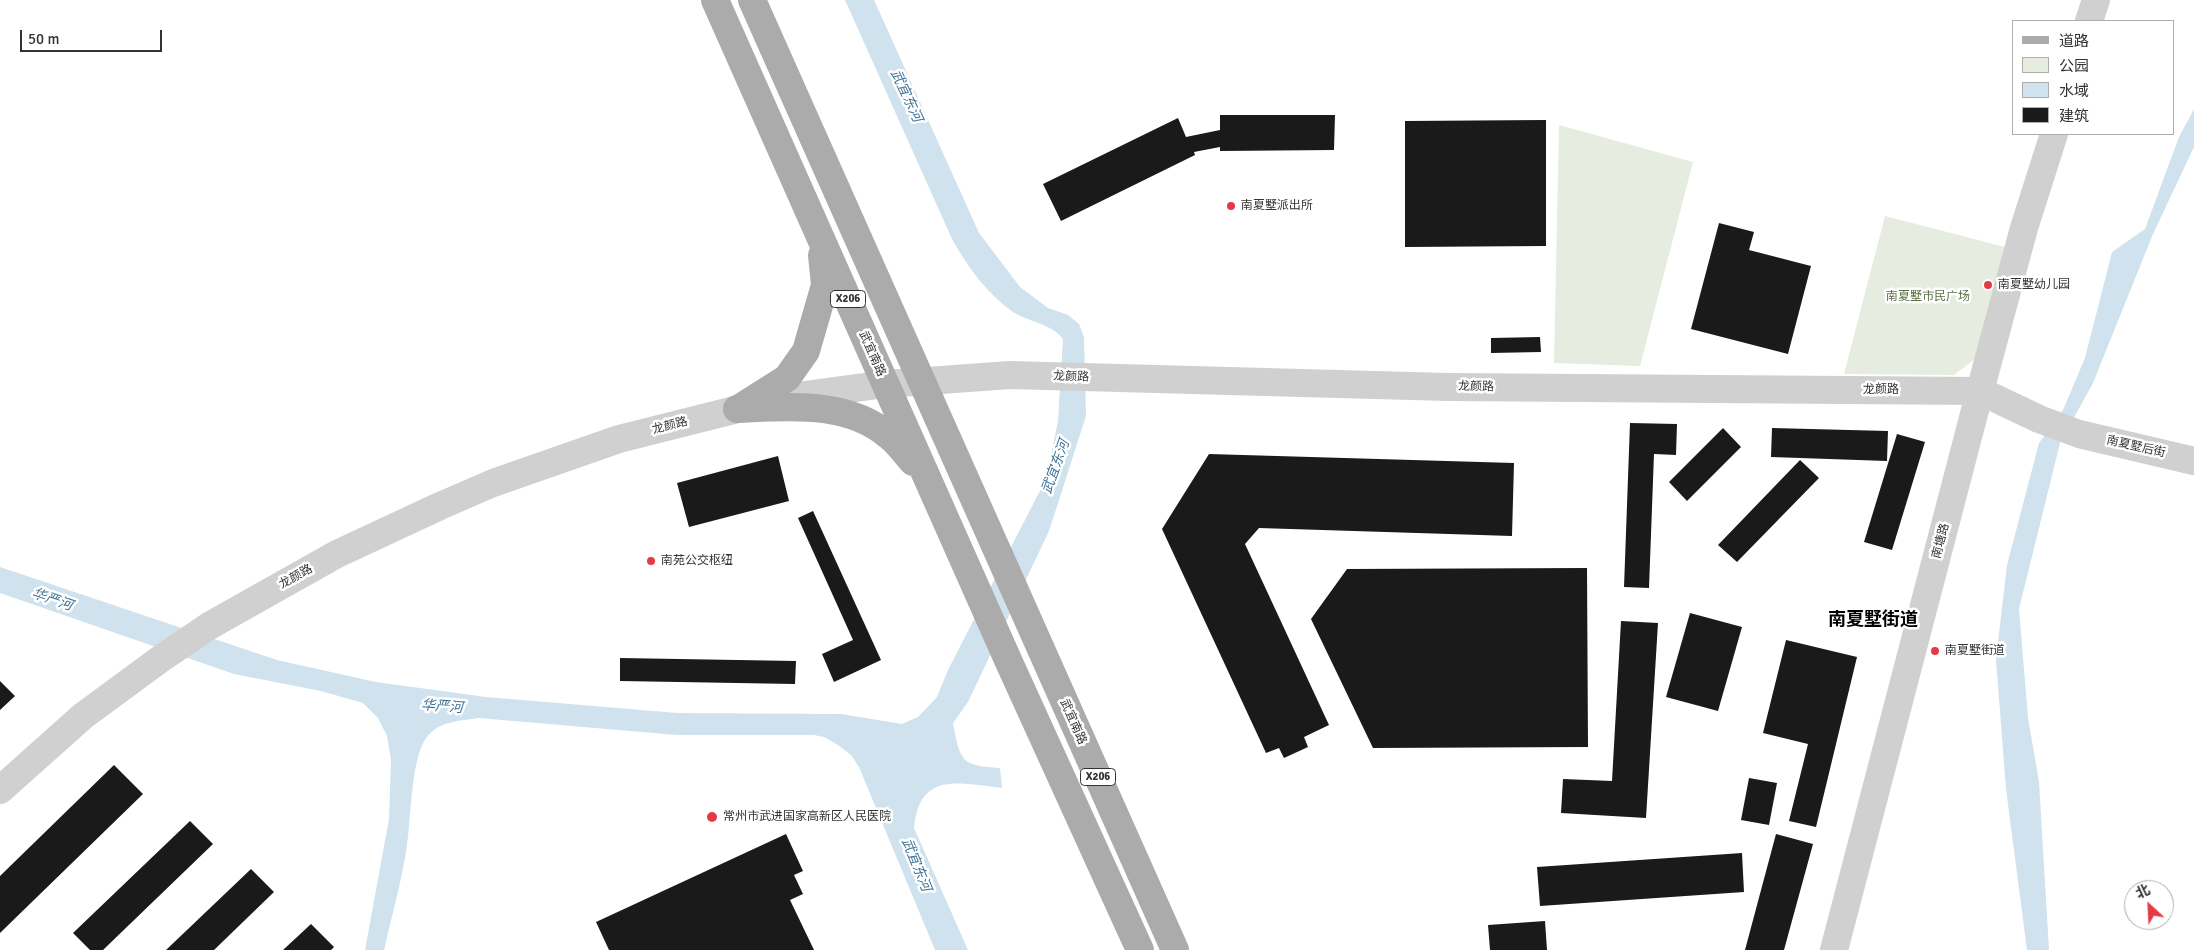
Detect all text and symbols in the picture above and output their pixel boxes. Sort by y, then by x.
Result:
scale bar [22,20,165,52]
legend [2012,20,2174,135]
text: 50 m [28,30,59,48]
text: 道路 [2059,32,2089,50]
text: 公园 [2059,57,2089,75]
water label: 武宜东河 [887,67,925,125]
text: 水域 [2059,82,2089,100]
text: 建筑 [2059,107,2089,125]
place label: 南夏墅派出所 [1241,199,1313,213]
marker: 南夏墅派出所 [1225,200,1237,212]
place label: 南夏墅幼儿园 [1998,278,2070,292]
marker: 南夏墅幼儿园 [1982,279,1994,291]
road number: X206 [830,290,866,308]
park label: 南夏墅市民广场 [1886,290,1970,304]
street label: 武宜南路 [856,329,888,379]
street label: 龙颜路 [1053,369,1089,385]
street label: 龙颜路 [1458,379,1494,395]
street label: 龙颜路 [1863,383,1899,397]
street label: 龙颜路 [651,415,689,437]
street label: 南夏墅后街 [2105,433,2167,461]
water label: 武宜东河 [1039,438,1073,496]
street label: 南塘路 [1929,522,1953,560]
place label: 南苑公交枢纽 [661,554,733,568]
marker: 南苑公交枢纽 [645,555,657,567]
street label: 龙颜路 [277,562,315,592]
water label: 华严河 [29,585,75,615]
district label: 南夏墅街道 [1828,609,1918,631]
place label: 南夏墅街道 [1945,644,2005,658]
marker: 南夏墅街道 [1929,645,1941,657]
water label: 华严河 [420,697,464,717]
street label: 武宜南路 [1057,697,1089,747]
road number: X206 [1080,769,1116,786]
marker: 常州市武进国家高新区人民医院 [705,810,719,824]
place label: 常州市武进国家高新区人民医院 [723,810,891,824]
water label: 武宜东河 [898,836,934,894]
north arrow [2124,880,2174,930]
text: 北 [2133,881,2153,903]

